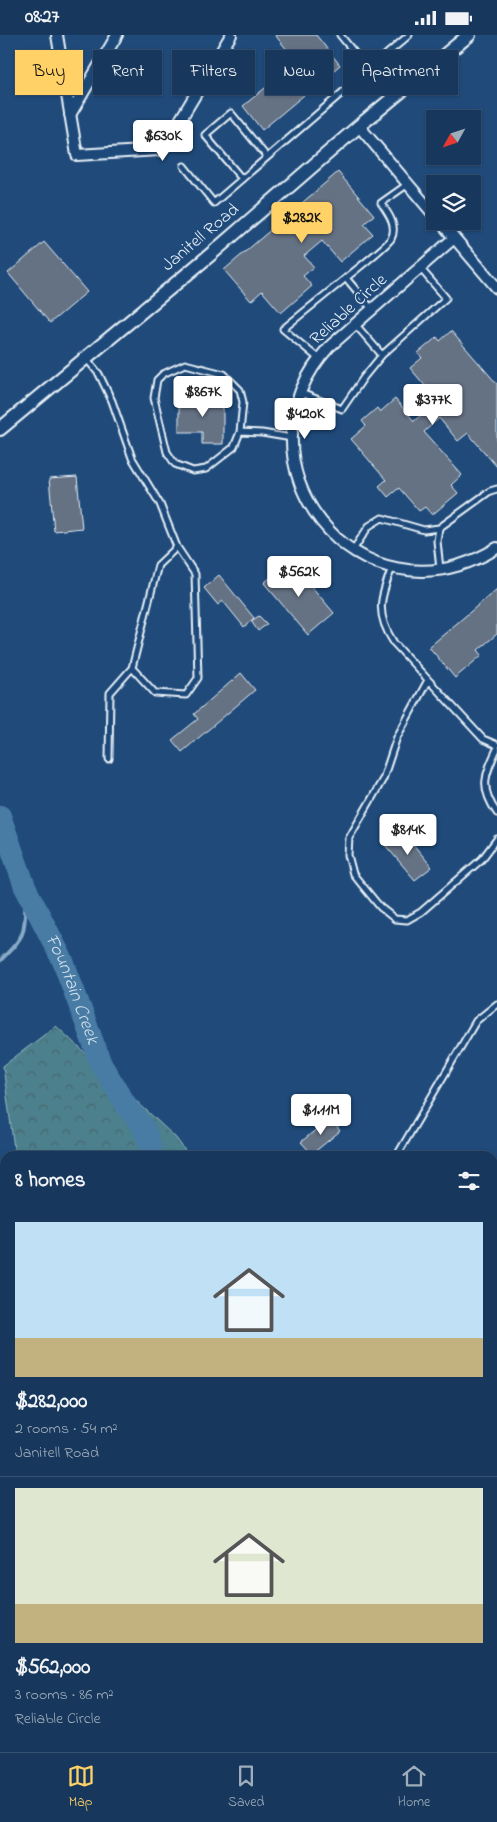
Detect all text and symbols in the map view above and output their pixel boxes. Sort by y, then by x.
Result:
text: 08:27 [25,4,59,31]
chip: Buy [15,50,83,95]
chip: Rent [93,50,162,95]
chip: Filters [172,50,255,95]
chip: New [265,50,333,95]
chip: Apartment [343,50,458,95]
north arrow [426,110,481,165]
map controls [426,110,481,230]
pin: $630K [128,119,198,162]
text: $630K [144,124,182,148]
button: layers [426,175,481,230]
street label: Janitell Road [156,198,246,278]
pin: $282K [267,201,337,244]
text: $282K [282,206,322,230]
street label: Reliable Circle [305,267,394,352]
pin: $867K [168,375,238,418]
text: $867K [184,380,222,404]
pin: $377K [398,383,468,426]
text: $377K [414,388,452,412]
pin: $420K [270,397,340,440]
text: $420K [286,402,324,426]
pin: $562K [264,555,334,598]
text: $562K [278,560,320,584]
pin: $814K [373,813,443,856]
text: $814K [390,818,426,842]
water label: Fountain Creek [38,929,106,1049]
pin: $1.11M [280,1093,362,1136]
text: $1.11M [302,1098,340,1122]
text: 8 homes [15,1166,85,1196]
icon: filters [455,1167,483,1195]
icon: home [204,1255,294,1345]
text: $282,000 [15,1387,87,1417]
text: 2 rooms · 54 m² [15,1417,117,1441]
text: Janitell Road [15,1441,99,1465]
icon: home [204,1520,294,1610]
text: $562,000 [15,1653,90,1683]
text: 3 rooms · 86 m² [15,1683,113,1707]
text: Reliable Circle [15,1707,101,1731]
tab: Map [67,1762,95,1813]
tab: Saved [228,1762,264,1813]
tab: Home [398,1762,430,1813]

